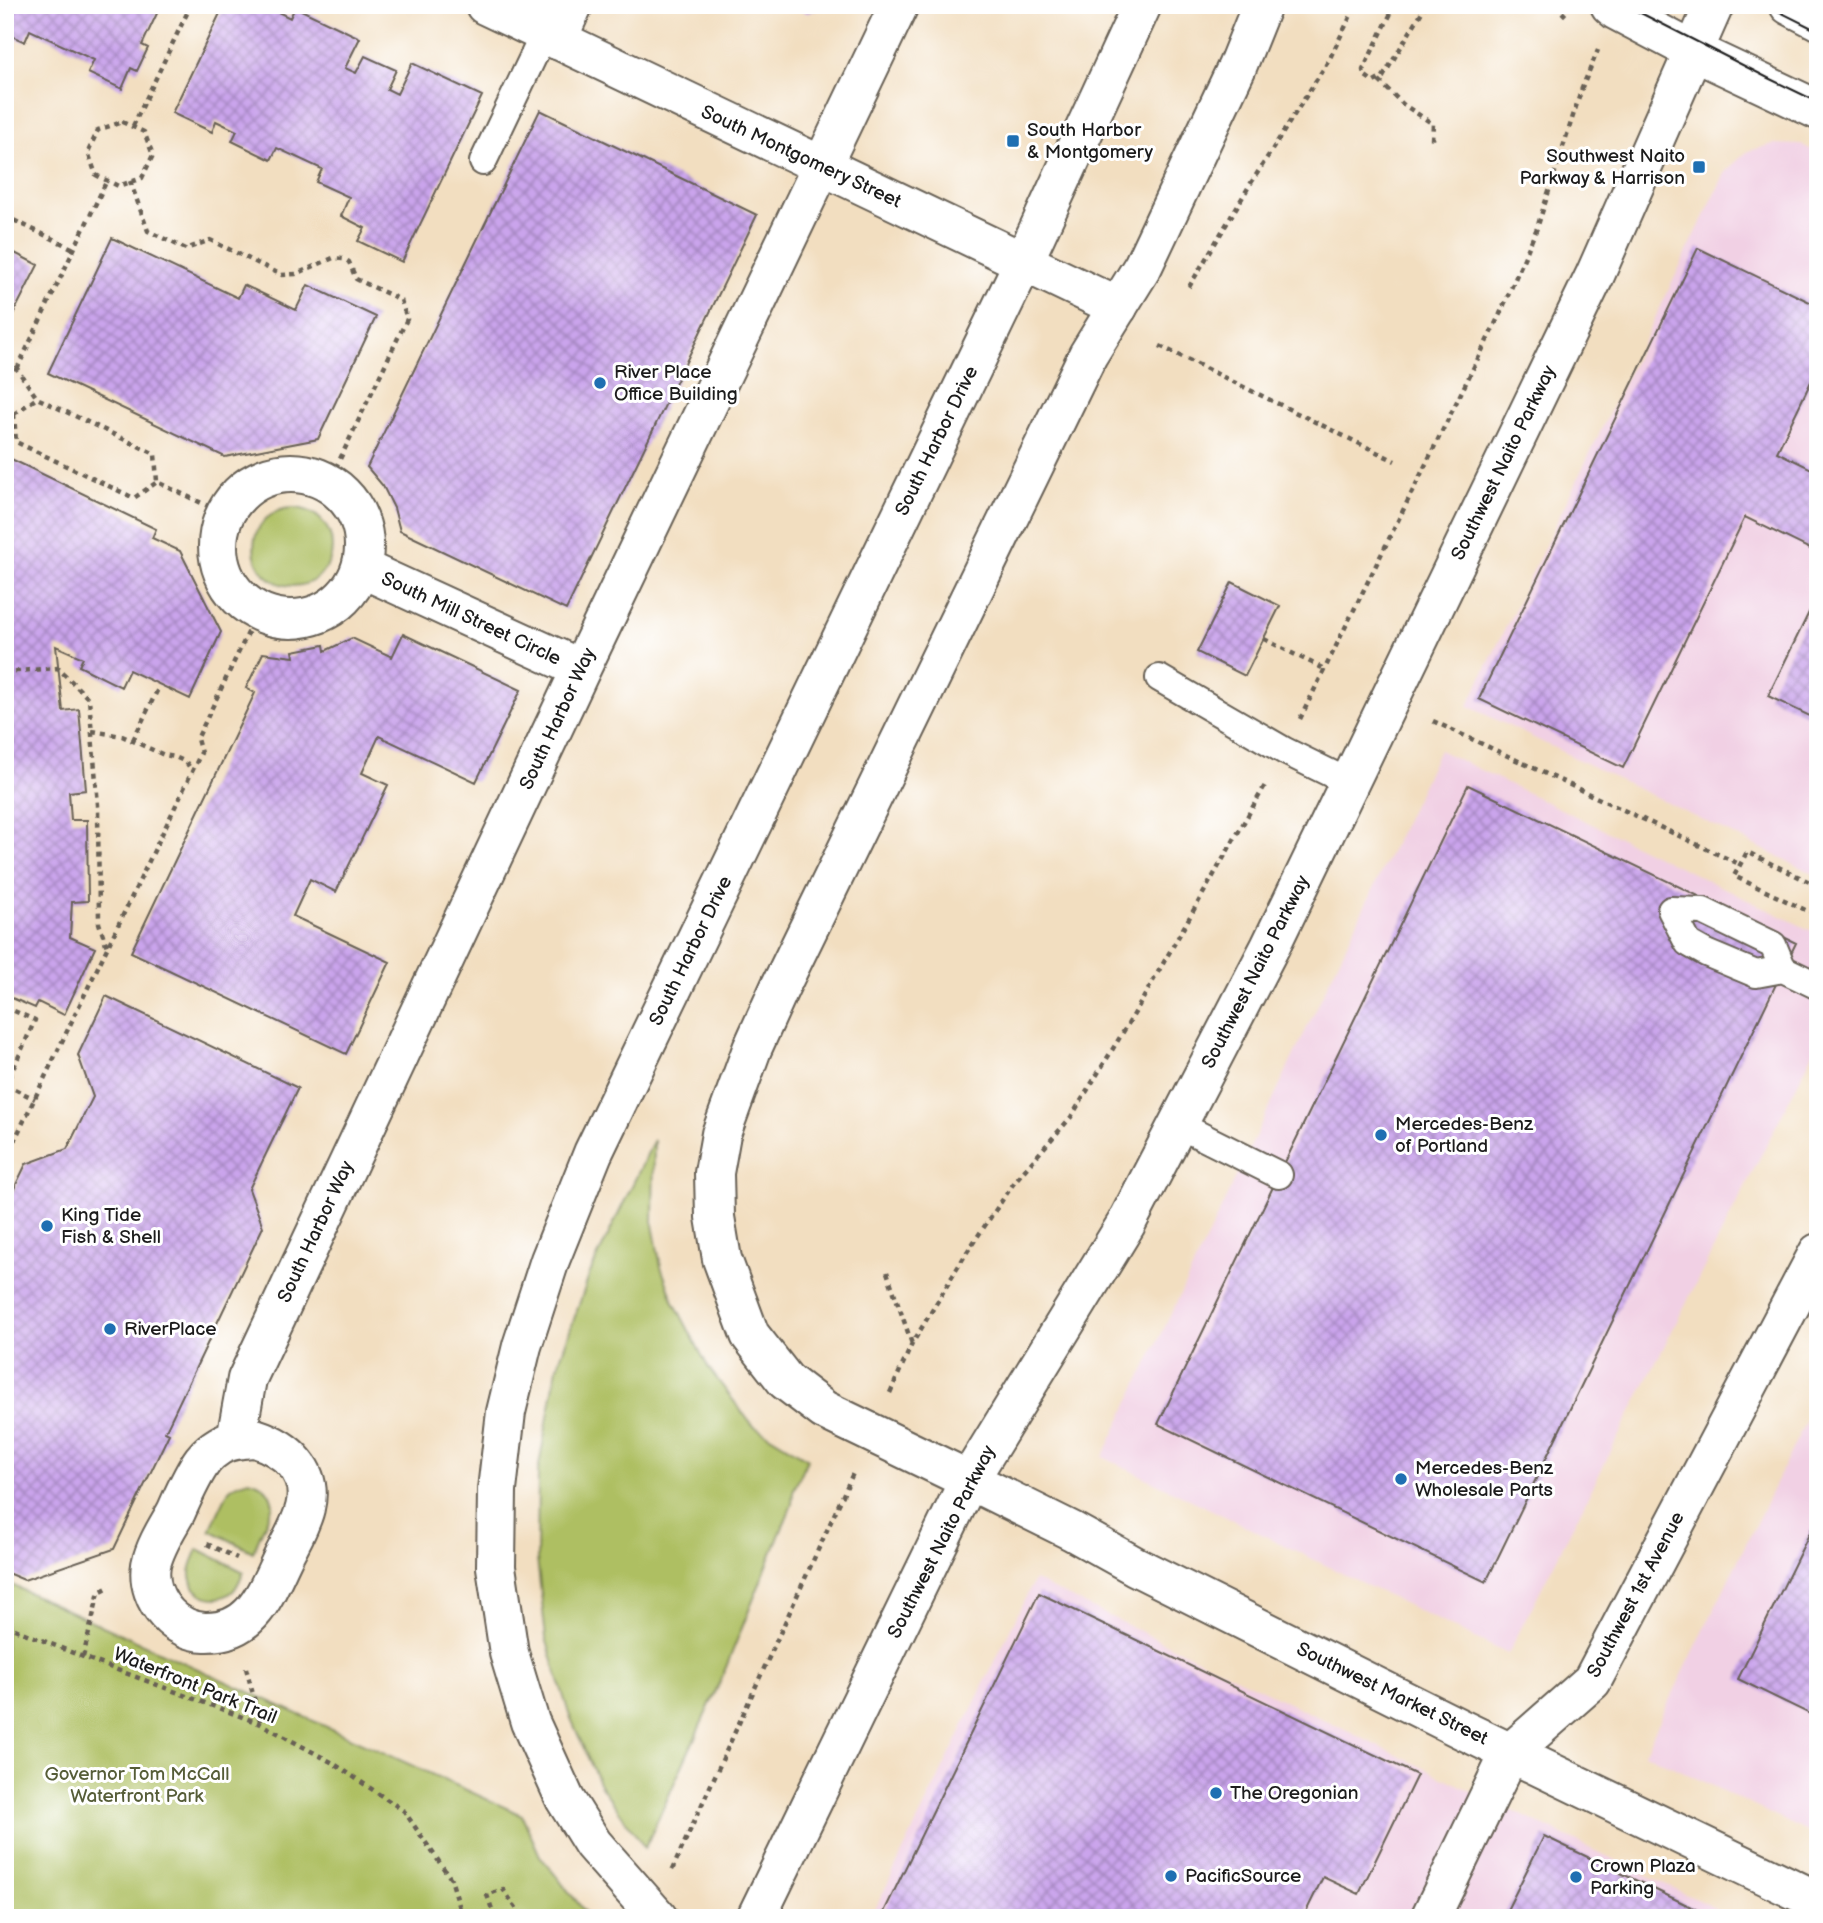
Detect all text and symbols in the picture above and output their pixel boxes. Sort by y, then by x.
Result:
street label: South Montgomery Street [697,100,905,214]
place label: South Harbor & Montgomery [1027,119,1153,164]
marker: South Harbor & Montgomery [1005,133,1021,149]
place label: Southwest Naito Parkway & Harrison [1520,145,1685,190]
marker: Southwest Naito Parkway & Harrison [1691,159,1707,175]
place label: River Place Office Building [614,361,738,406]
street label: Southwest Naito Parkway [1447,361,1561,564]
street label: South Harbor Drive [891,362,983,520]
marker: River Place Office Building [592,375,608,391]
street label: South Mill Street Circle [378,567,564,671]
street label: South Harbor Way [515,644,601,794]
street label: Southwest Naito Parkway [1197,871,1315,1073]
street label: South Harbor Drive [645,872,737,1030]
place label: Mercedes-Benz of Portland [1395,1113,1534,1158]
marker: Mercedes-Benz of Portland [1373,1127,1389,1143]
street label: South Harbor Way [273,1157,359,1307]
place label: King Tide Fish & Shell [61,1204,161,1249]
marker: King Tide Fish & Shell [39,1218,55,1234]
place label: RiverPlace [124,1318,217,1341]
marker: RiverPlace [102,1321,118,1337]
street label: Southwest Naito Parkway [883,1441,1001,1643]
place label: Mercedes-Benz Wholesale Parts [1415,1457,1554,1502]
marker: Mercedes-Benz Wholesale Parts [1393,1471,1409,1487]
street label: Southwest 1st Avenue [1583,1508,1689,1682]
street label: Southwest Market Street [1293,1638,1492,1750]
street label: Waterfront Park Trail [110,1643,280,1729]
park label: Governor Tom McCall Waterfront Park [44,1763,230,1808]
place label: The Oregonian [1230,1782,1358,1805]
marker: The Oregonian [1208,1785,1224,1801]
place label: Crown Plaza Parking [1590,1855,1696,1900]
place label: PacificSource [1185,1865,1301,1888]
marker: PacificSource [1163,1868,1179,1884]
marker: Crown Plaza Parking [1568,1869,1584,1885]

